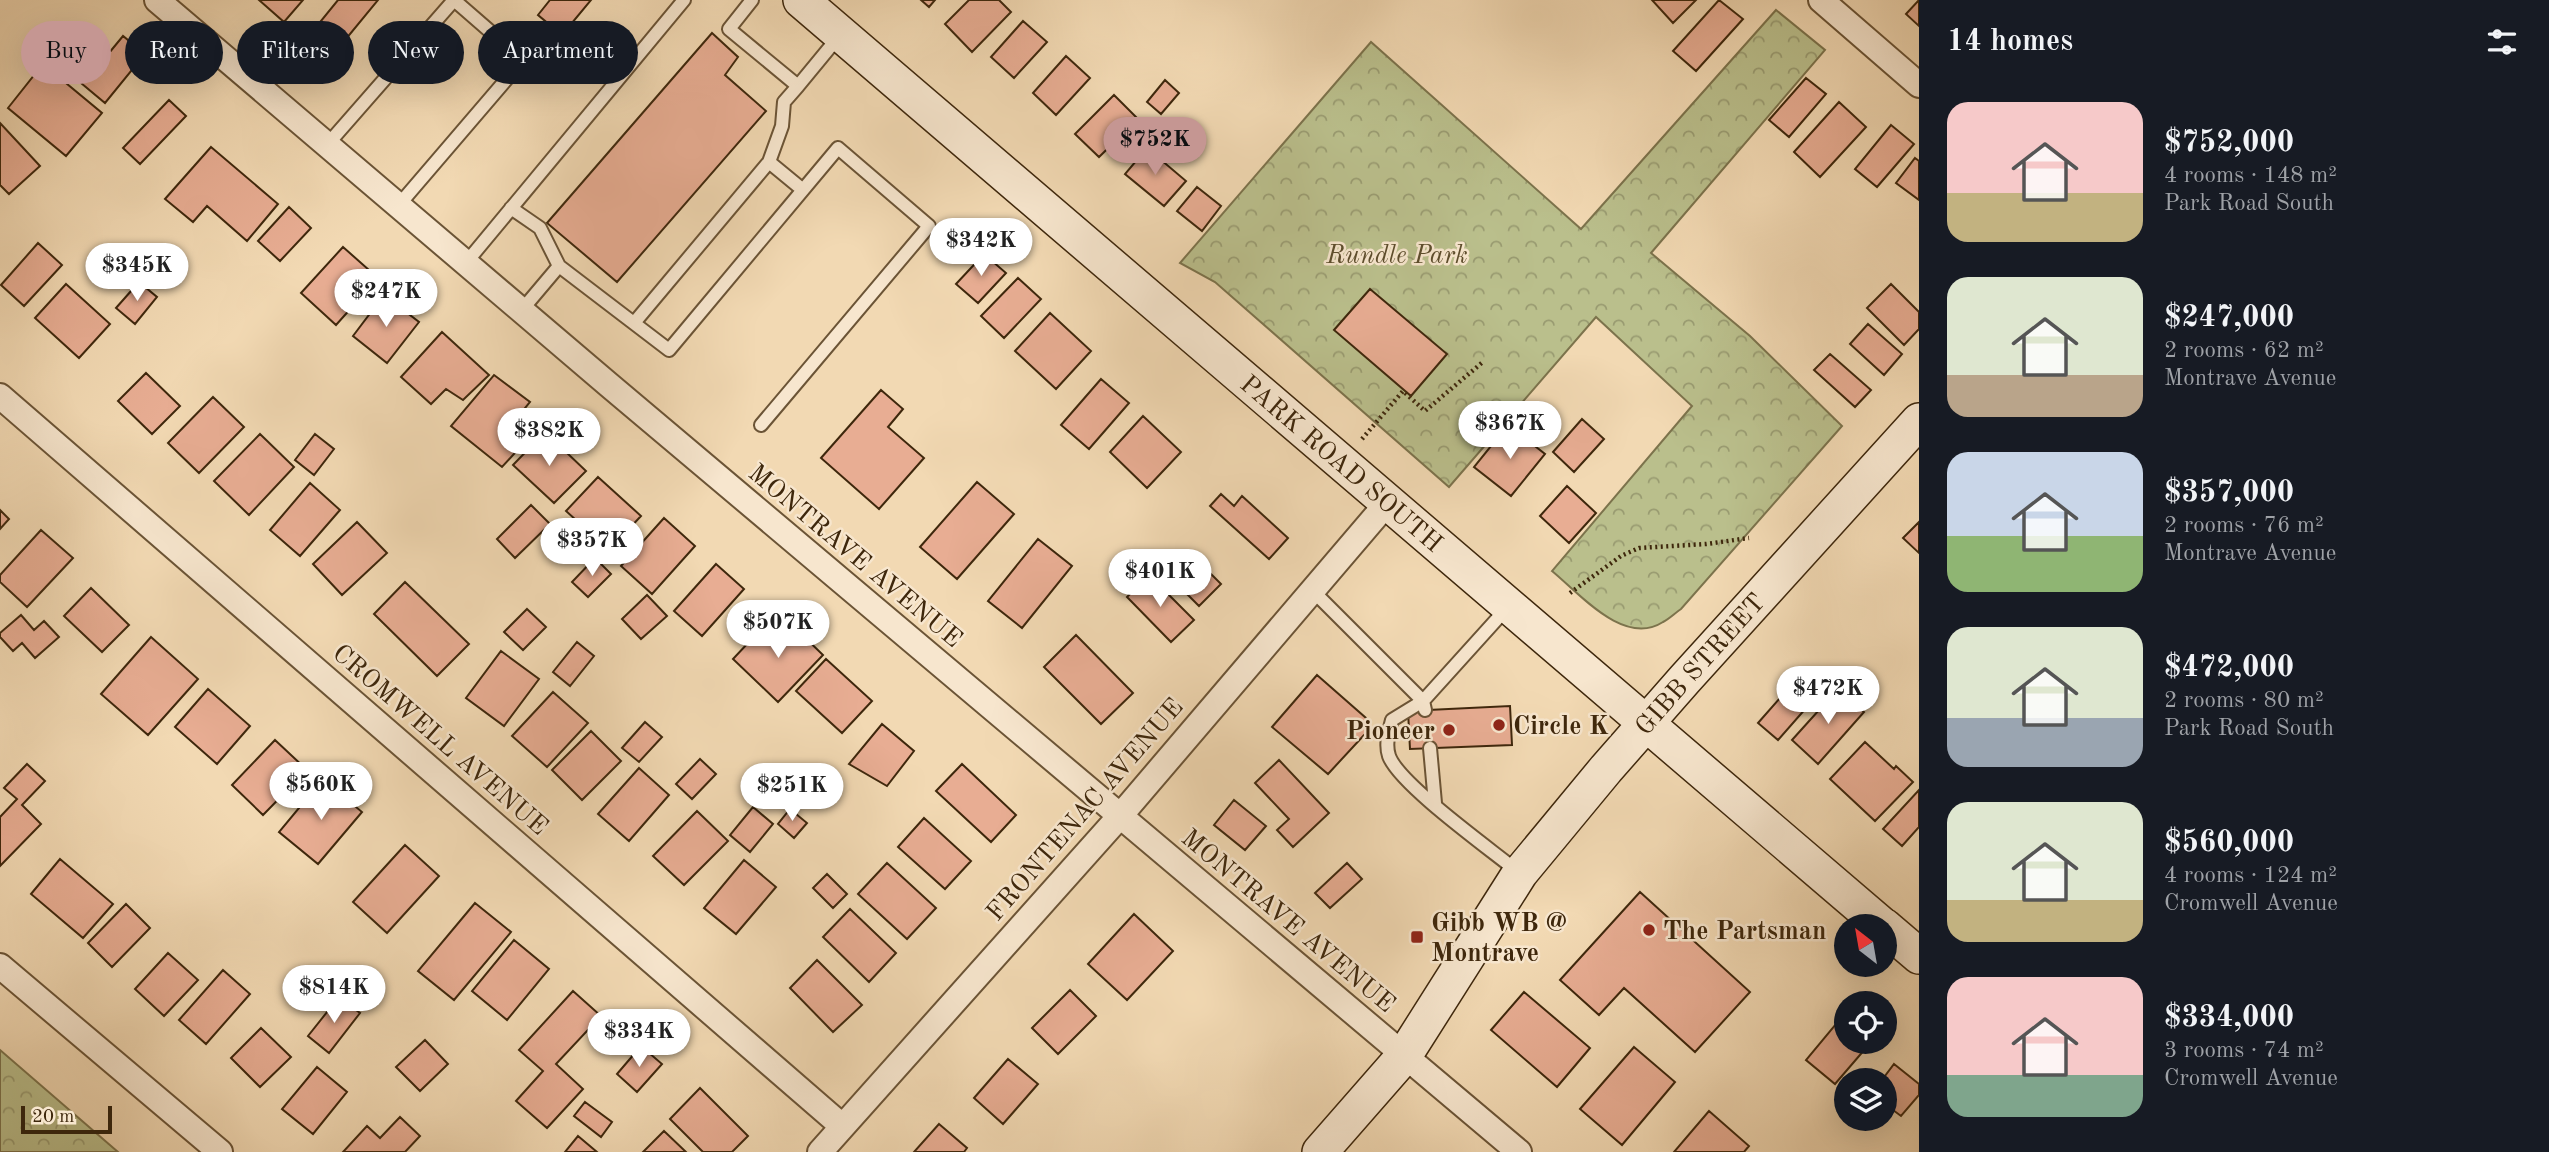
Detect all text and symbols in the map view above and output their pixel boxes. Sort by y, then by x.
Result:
chip: Buy [21,21,111,84]
chip: Rent [125,21,223,84]
chip: Filters [237,21,354,84]
chip: New [368,21,464,84]
chip: Apartment [478,21,638,84]
icon: filters [2483,23,2521,61]
text: 14 homes [1947,27,2073,57]
pin: $752K [1106,118,1204,177]
text: $752K [1119,128,1191,151]
text: $752,000 [2164,128,2294,158]
icon: home [2003,130,2087,214]
text: 4 rooms · 148 m² [2164,164,2337,187]
text: Park Road South [2164,192,2334,215]
pin: $342K [932,218,1030,278]
text: $342K [945,229,1017,252]
park label: Rundle Park [1325,243,1468,269]
pin: $345K [88,244,186,303]
text: $345K [101,254,173,277]
pin: $247K [337,270,435,329]
text: $247K [350,280,422,303]
text: $247,000 [2164,303,2294,333]
icon: home [2003,305,2087,389]
text: 2 rooms · 62 m² [2164,339,2324,362]
text: Montrave Avenue [2164,367,2336,390]
street label: PARK ROAD SOUTH [1235,371,1447,558]
pin: $367K [1461,402,1559,461]
pin: $382K [500,408,598,468]
text: $367K [1474,412,1546,435]
text: $382K [513,419,585,442]
street label: MONTRAVE AVENUE [743,460,966,653]
text: $357,000 [2164,478,2294,508]
icon: home [2003,480,2087,564]
text: 2 rooms · 76 m² [2164,514,2324,537]
pin: $357K [543,518,641,578]
text: $357K [556,529,628,552]
text: Montrave Avenue [2164,542,2336,565]
pin: $401K [1111,550,1209,609]
text: $401K [1124,560,1196,583]
street label: GIBB STREET [1631,589,1771,741]
pin: $507K [729,600,827,660]
text: $507K [742,611,814,634]
street label: CROMWELL AVENUE [327,640,552,841]
text: $472,000 [2164,653,2294,683]
icon: home [2003,655,2087,739]
pin: $472K [1779,666,1877,726]
text: $472K [1792,677,1864,700]
text: 2 rooms · 80 m² [2164,689,2324,712]
street label: FRONTENAC AVENUE [982,694,1189,926]
place label: Circle K [1513,714,1609,740]
marker: Circle K [1491,717,1507,733]
text: Park Road South [2164,717,2334,740]
place label: Pioneer [1346,719,1435,745]
marker: Pioneer [1441,722,1457,738]
pin: $560K [272,762,370,822]
pin: $251K [743,764,841,823]
text: $560K [285,773,357,796]
text: $251K [756,774,828,797]
street label: MONTRAVE AVENUE [1176,825,1399,1018]
text: $560,000 [2164,828,2294,858]
icon: home [2003,830,2087,914]
text: 4 rooms · 124 m² [2164,864,2337,887]
text: Cromwell Avenue [2164,892,2338,915]
place label: Gibb WB @ Montrave [1431,911,1567,967]
north arrow [1834,914,1897,976]
map controls [1834,914,1897,1131]
place label: The Partsman [1663,919,1826,945]
marker: The Partsman [1641,922,1657,938]
marker: Gibb WB @ Montrave [1409,929,1425,945]
pin: $814K [285,965,383,1025]
text: $814K [298,976,370,999]
button: locate [1834,991,1897,1054]
text: $334,000 [2164,1003,2294,1033]
icon: home [2003,1005,2087,1089]
pin: $334K [590,1010,688,1069]
text: $334K [603,1020,675,1043]
text: 3 rooms · 74 m² [2164,1039,2324,1062]
text: Cromwell Avenue [2164,1067,2338,1090]
button: layers [1834,1068,1897,1131]
scale bar [21,1103,112,1135]
text: 20 m [32,1108,74,1127]

